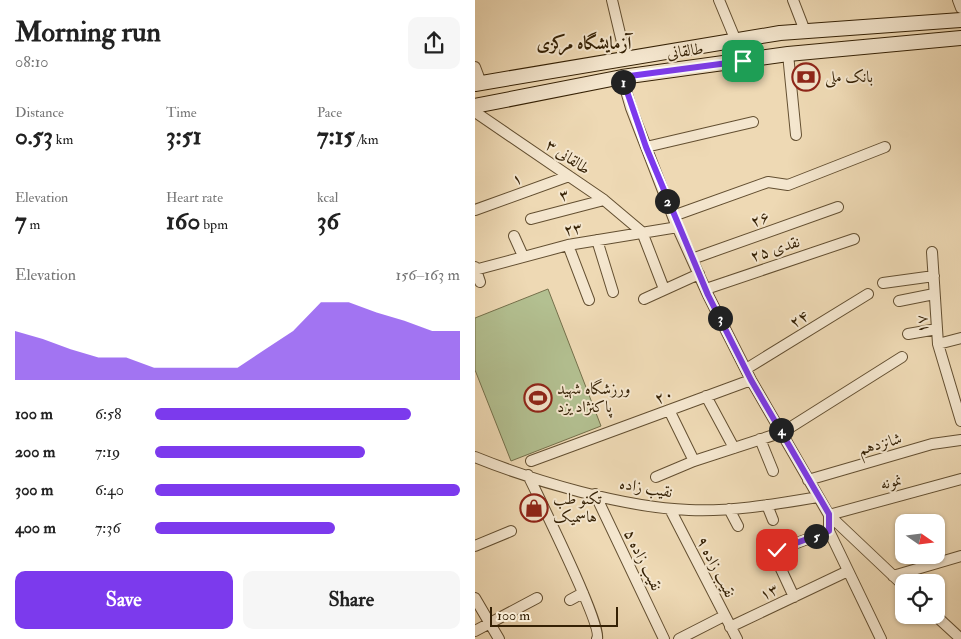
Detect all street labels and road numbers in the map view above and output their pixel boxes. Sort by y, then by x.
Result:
street label: طالقانی [665,39,705,63]
street label: طالقانی ۳ [542,135,594,179]
street label: ۱ [509,168,525,190]
street label: ۳ [557,184,571,206]
street label: ۲۶ [748,206,772,232]
street label: ۲۳ [562,218,584,240]
street label: ۲۵ نقدی [748,232,802,266]
street label: ۲۴ [786,306,812,332]
street label: ۱۷ [911,314,933,334]
street label: ۲۰ [652,383,676,409]
street label: شانزدهم [856,428,905,465]
street label: نمونه [878,470,904,494]
street label: نقیب زاده [618,474,674,502]
street label: نقیب زاده ۵ [620,526,666,594]
street label: نقیب زاده ۹ [692,533,740,601]
street label: ۱۳ [756,579,782,605]

